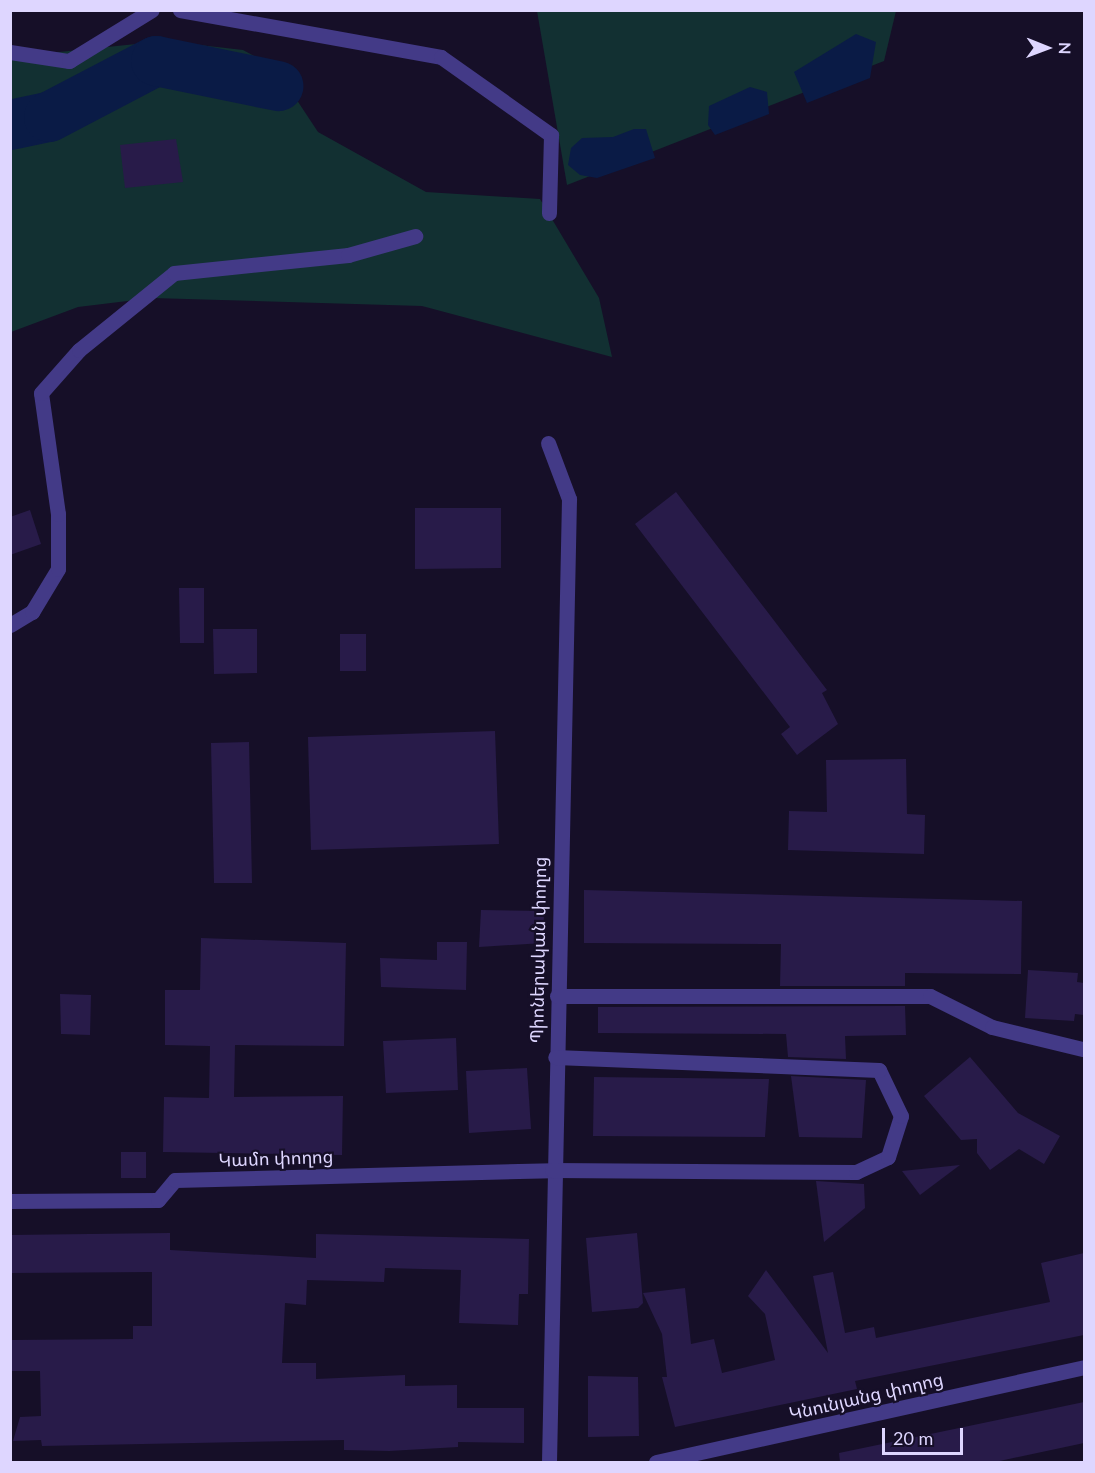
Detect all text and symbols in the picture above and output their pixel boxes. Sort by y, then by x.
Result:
north arrow [1017,18,1077,78]
text: N [1056,42,1075,55]
street label: Պիոներական փողոց [526,856,550,1044]
street label: Կամո փողոց [218,1145,334,1171]
street label: Կնունյանց փողոց [787,1368,945,1424]
scale bar [885,1416,966,1454]
text: 20 m [893,1427,933,1449]

